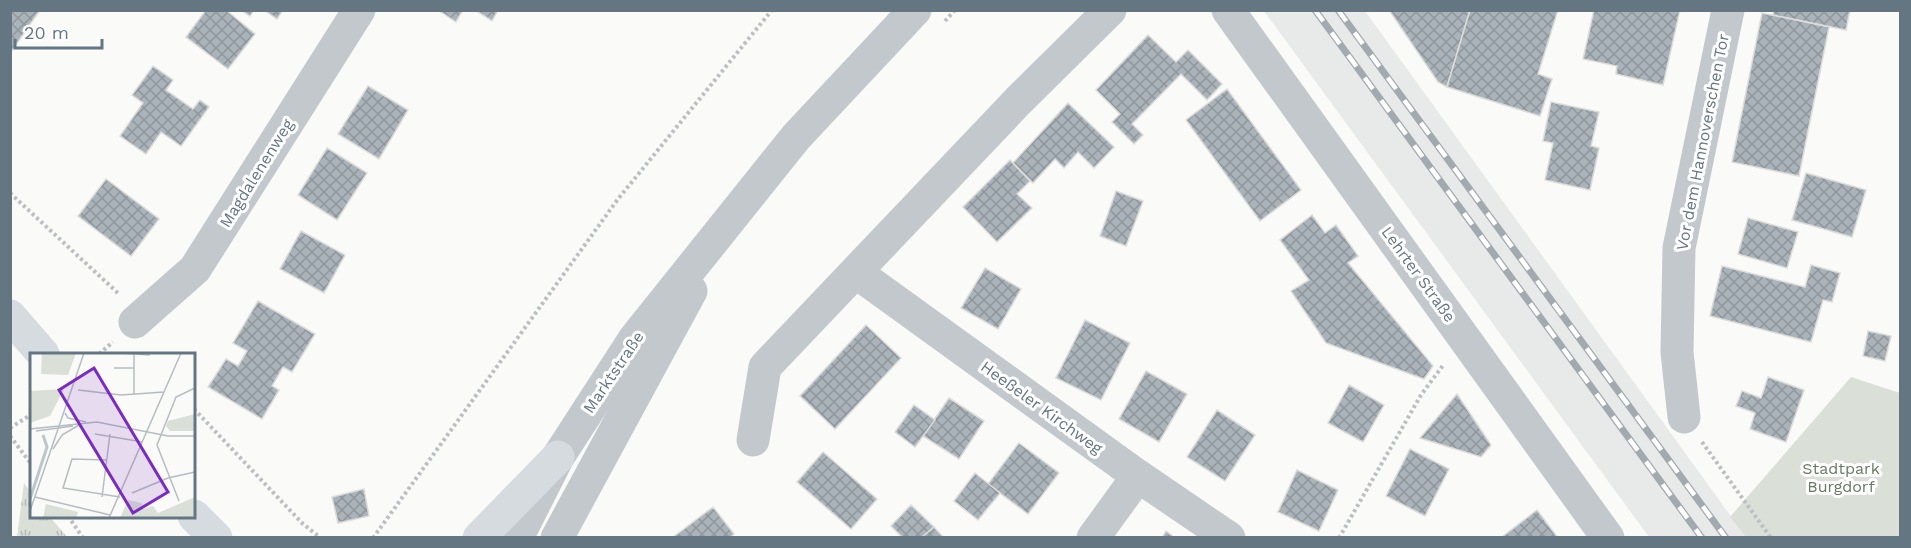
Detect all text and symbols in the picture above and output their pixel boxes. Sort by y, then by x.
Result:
scale bar [15,12,102,50]
text: 20 m [24,22,69,43]
street label: Vor dem Hannoverschen Tor [1672,32,1733,252]
street label: Magdalenenweg [215,115,298,231]
street label: Lehrter Straße [1378,223,1460,326]
street label: Marktstraße [579,328,648,417]
inset map [30,353,195,518]
street label: Heeßeler Kirchweg [977,357,1107,458]
park label: Stadtpark Burgdorf [1802,459,1880,496]

